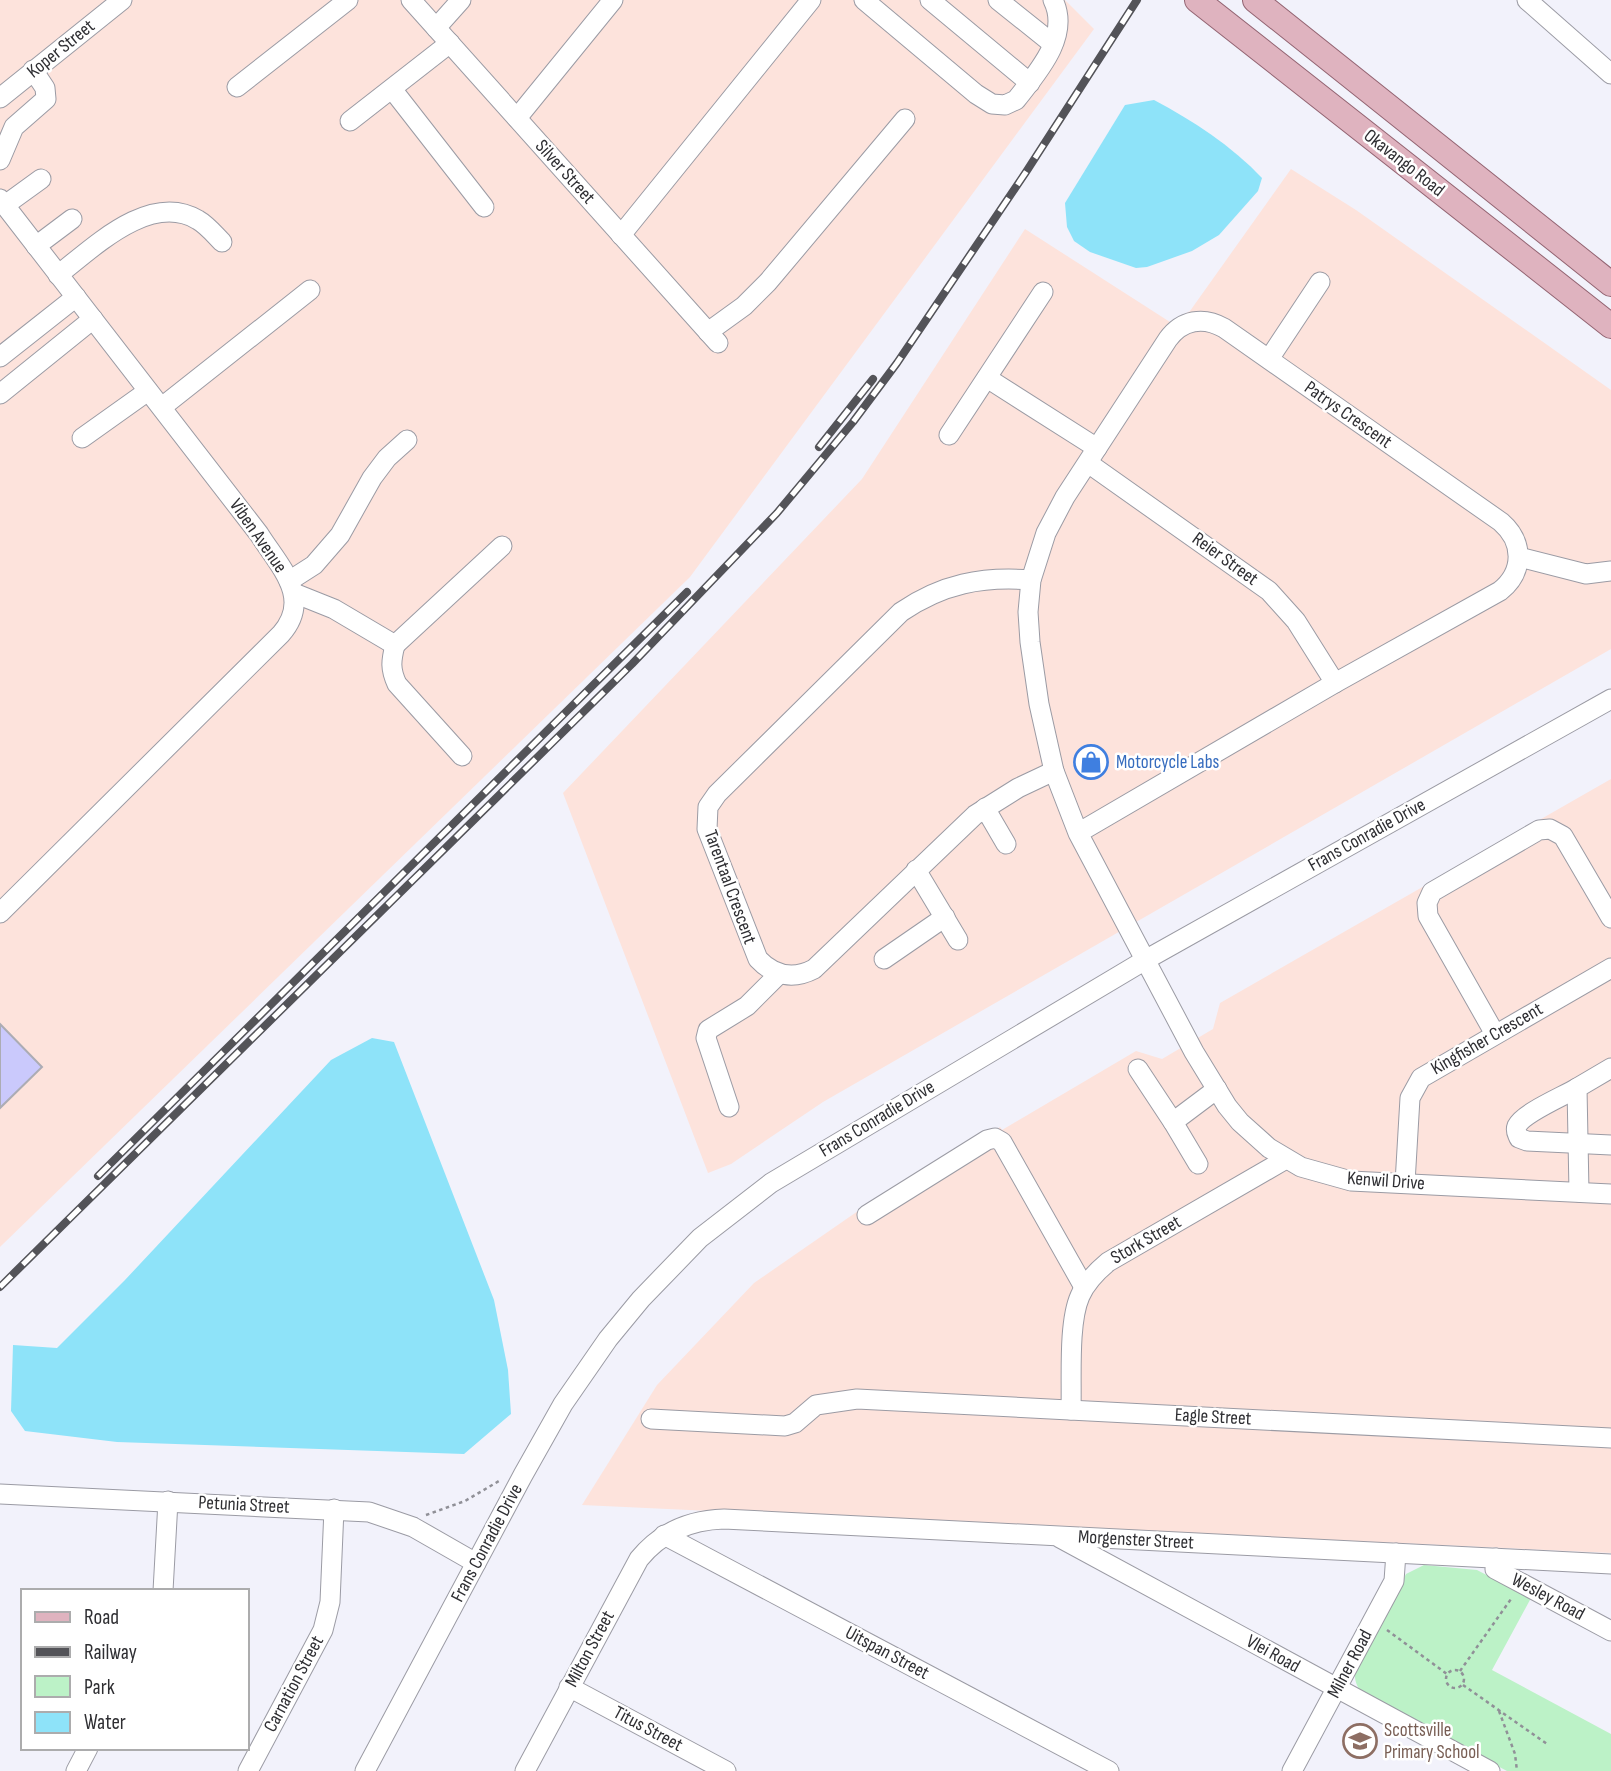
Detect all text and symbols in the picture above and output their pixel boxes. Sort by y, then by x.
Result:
street label: Koper Street [23,15,100,83]
street label: Okavango Road [1359,124,1449,202]
street label: Silver Street [530,135,600,209]
street label: Patrys Crescent [1300,376,1396,454]
street label: Viben Avenue [224,495,292,577]
street label: Reier Street [1188,527,1263,591]
shop icon: Motorcycle Labs [1072,743,1110,781]
place label: Motorcycle Labs [1116,751,1220,774]
street label: Frans Conradie Drive [1304,793,1430,877]
street label: Tarentaal Crescent [699,827,761,947]
street label: Kingfisher Crescent [1427,998,1547,1080]
street label: Frans Conradie Drive [815,1076,939,1162]
street label: Kenwil Drive [1346,1167,1426,1195]
street label: Stork Street [1107,1211,1185,1269]
street label: Eagle Street [1174,1404,1252,1431]
street label: Frans Conradie Drive [446,1480,528,1606]
street label: Petunia Street [198,1491,290,1519]
street label: Morgenster Street [1077,1525,1195,1555]
street label: Wesley Road [1507,1568,1589,1626]
legend [21,1589,248,1750]
text: Road [84,1605,119,1630]
street label: Milton Street [560,1607,620,1691]
street label: Uitspan Street [841,1621,933,1685]
street label: Milner Road [1322,1626,1378,1702]
street label: Vlei Road [1242,1630,1304,1678]
street label: Carnation Street [259,1632,329,1736]
text: Railway [84,1640,137,1665]
text: Park [84,1675,115,1700]
street label: Titus Street [610,1701,687,1757]
text: Water [84,1710,126,1735]
place label: Scottsville Primary School [1384,1719,1480,1764]
school or university icon: Scottsville Primary School [1341,1722,1379,1760]

